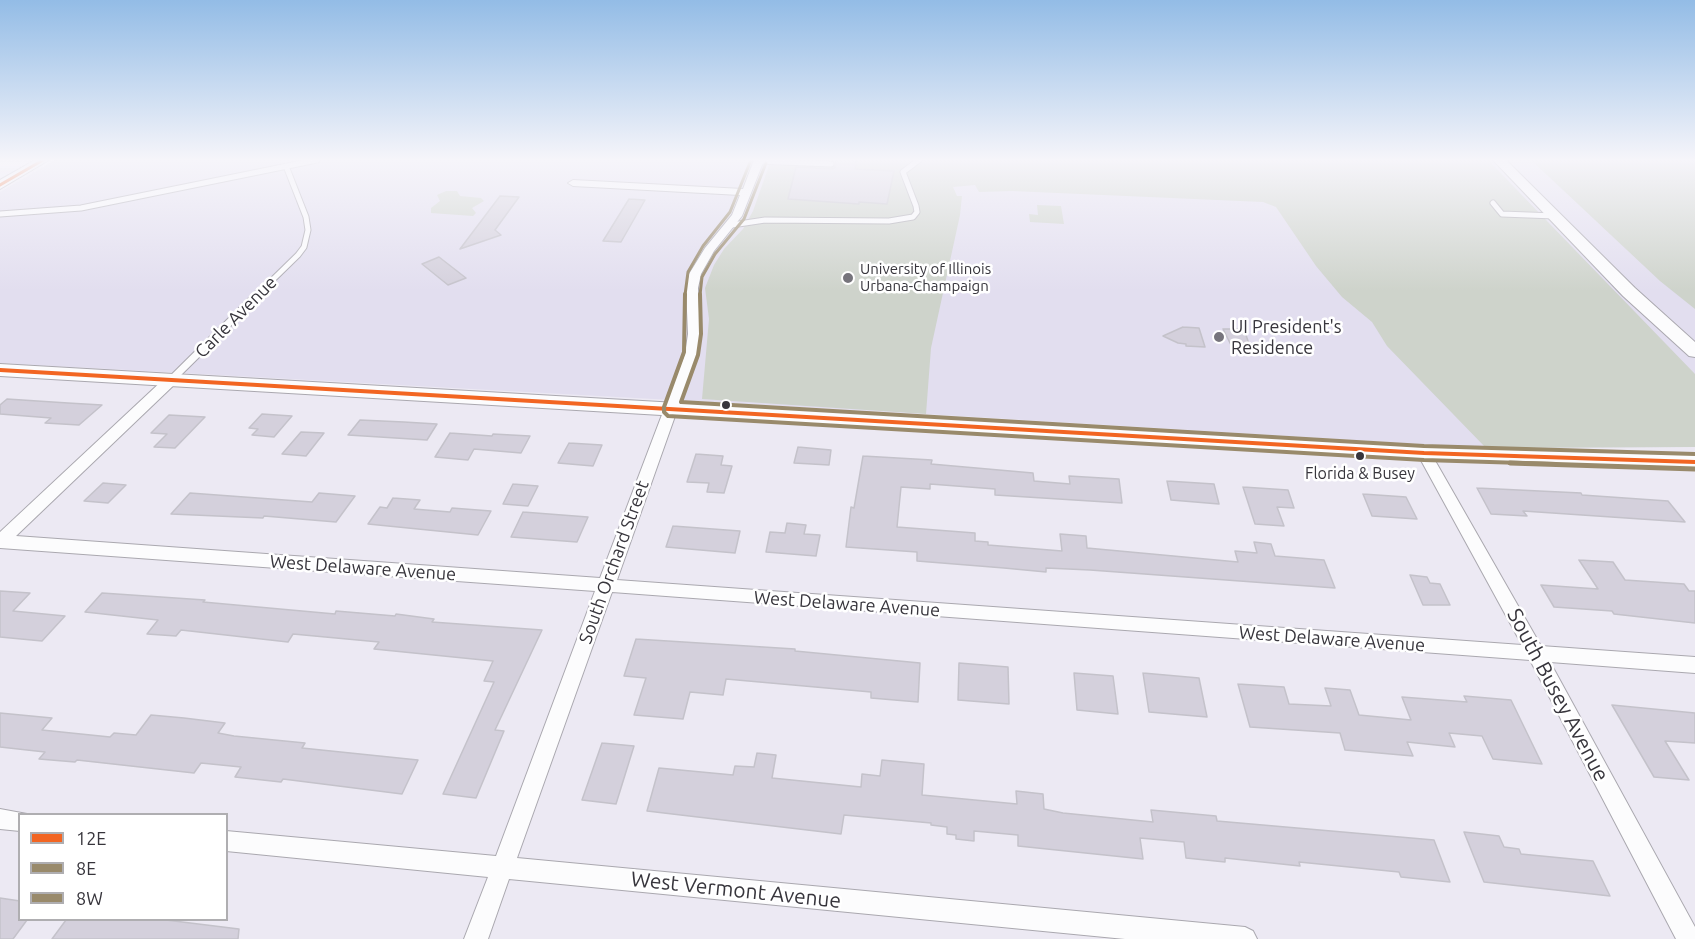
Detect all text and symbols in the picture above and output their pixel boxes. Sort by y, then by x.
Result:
place label: University of Illinois Urbana-Champaign [860,260,991,295]
marker: University of Illinois Urbana-Champaign [841,271,855,285]
street label: Carle Avenue [191,272,281,362]
place label: UI President's Residence [1231,316,1342,358]
marker: UI President's Residence [1212,330,1226,344]
unlabelled marker [720,399,732,411]
marker: Florida & Busey [1354,450,1366,462]
place label: Florida & Busey [1305,464,1415,484]
street label: South Orchard Street [574,477,654,647]
street label: West Delaware Avenue [269,551,457,585]
street label: West Delaware Avenue [753,587,941,621]
street label: South Busey Avenue [1502,604,1614,786]
street label: West Delaware Avenue [1238,622,1426,656]
legend [18,813,228,921]
text: 12E [76,828,106,848]
text: 8E [76,858,96,878]
street label: West Vermont Avenue [630,866,842,914]
text: 8W [76,888,103,908]

